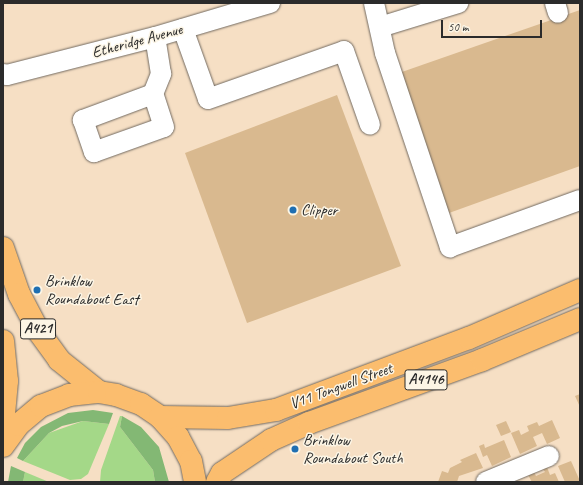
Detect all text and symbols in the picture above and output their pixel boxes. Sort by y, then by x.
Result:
scale bar [443,12,544,38]
text: 50 m [448,19,468,35]
street label: Etheridge Avenue [90,20,184,62]
place label: Clipper [301,200,337,220]
marker: Clipper [288,205,298,215]
place label: Brinklow Roundabout East [45,271,139,309]
marker: Brinklow Roundabout East [32,285,42,295]
road number: A421 [20,316,56,342]
street label: V11 Tongwell Street [287,358,395,414]
road number: A4146 [404,367,448,393]
place label: Brinklow Roundabout South [303,430,402,468]
marker: Brinklow Roundabout South [290,444,300,454]

